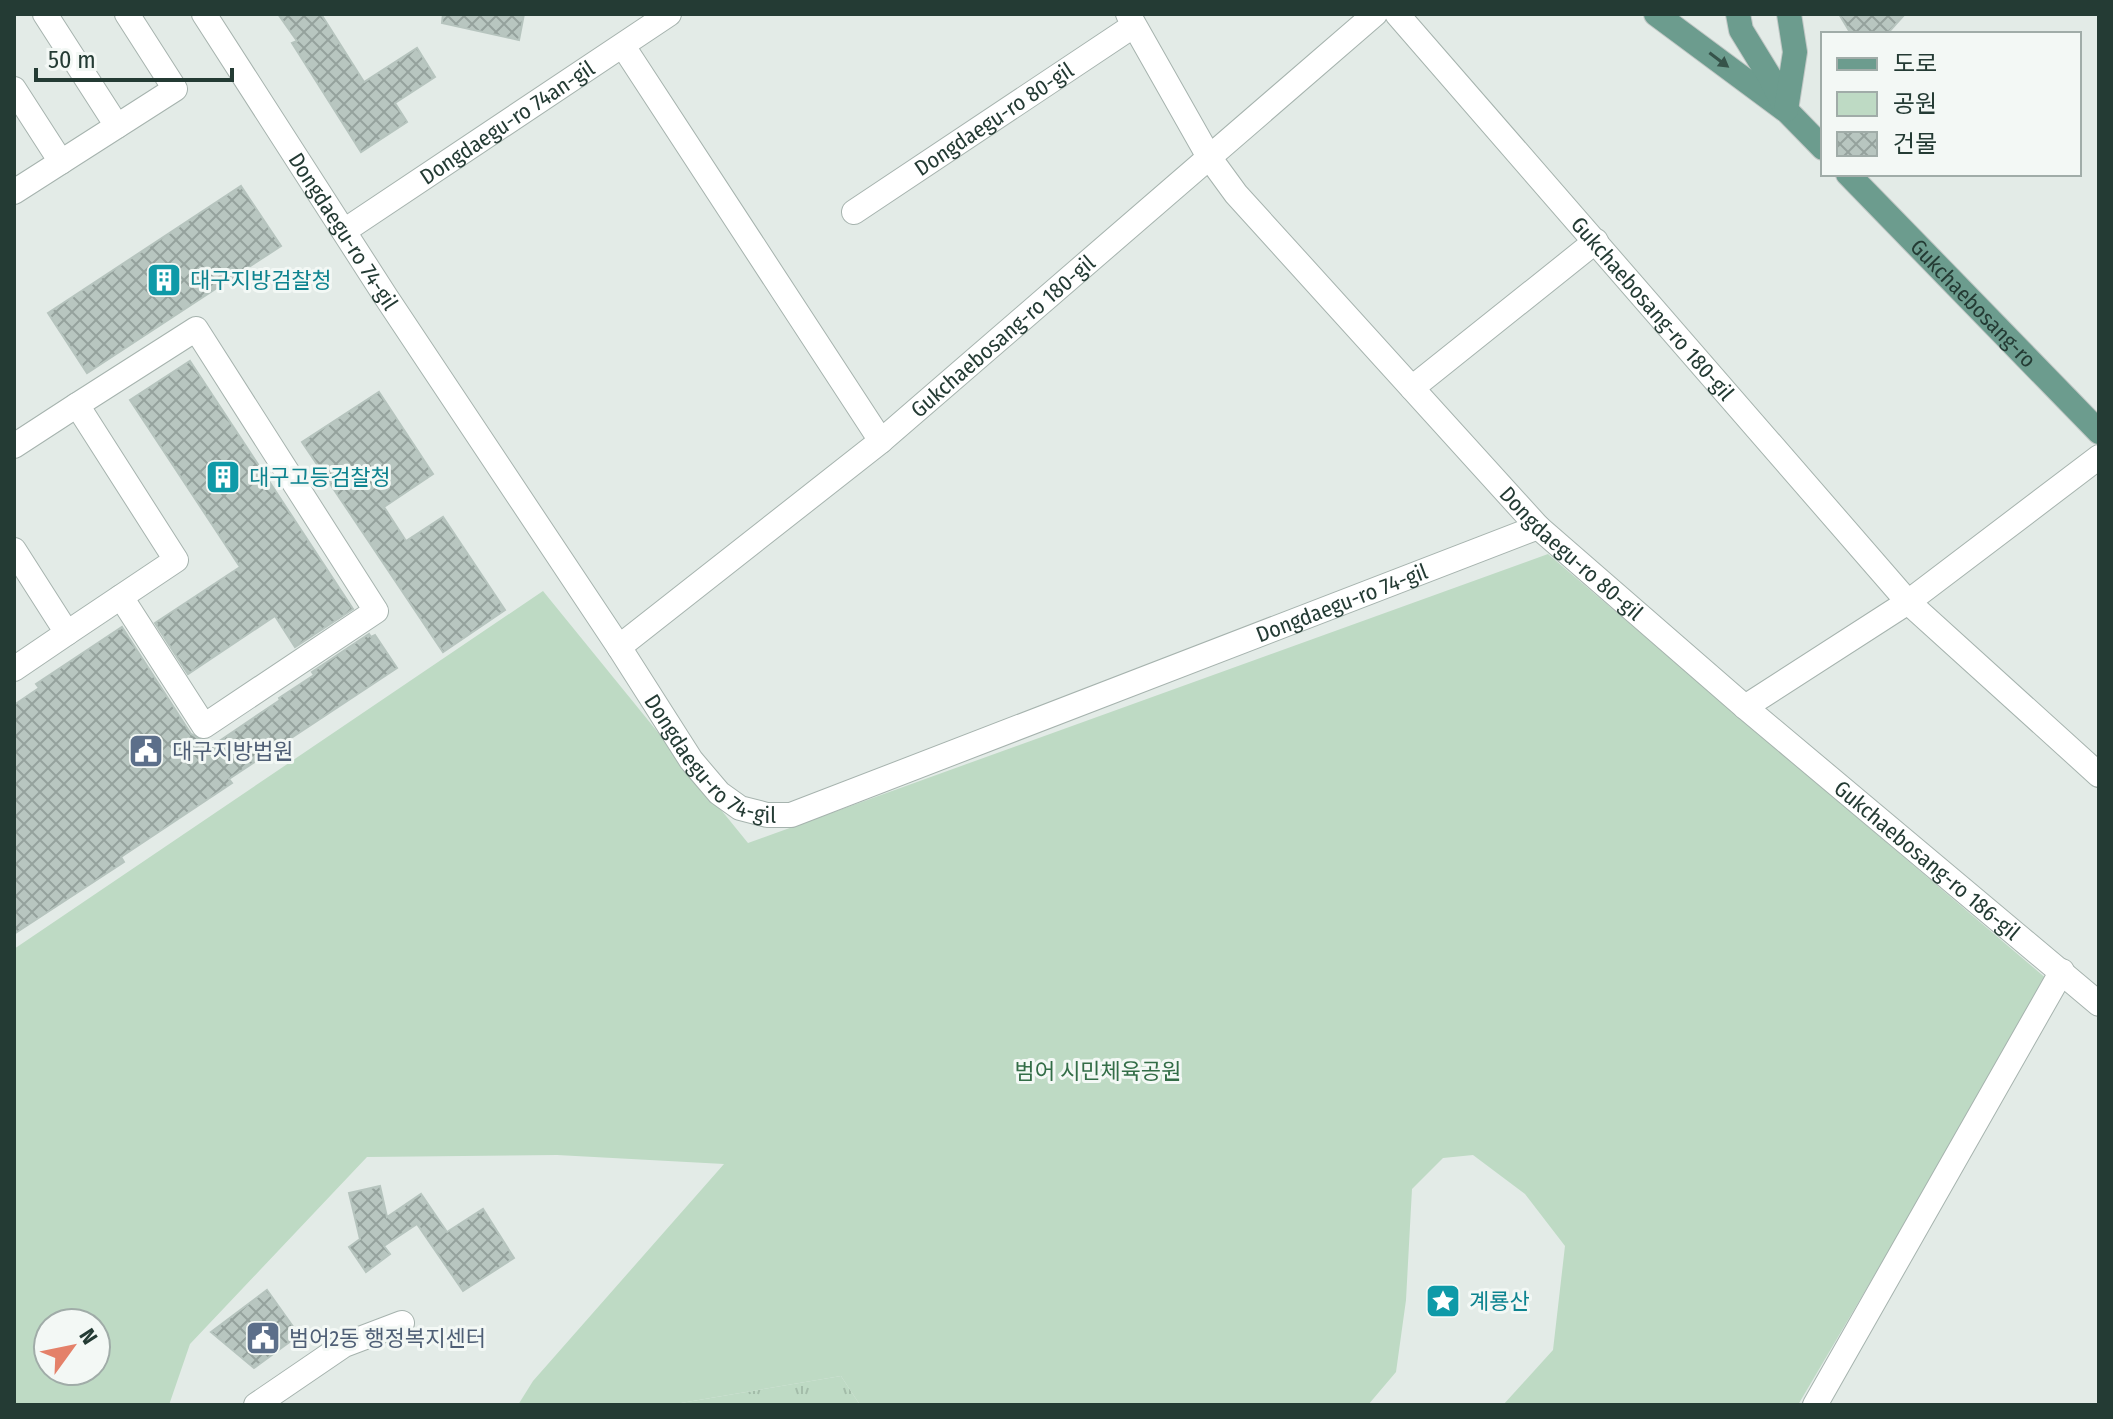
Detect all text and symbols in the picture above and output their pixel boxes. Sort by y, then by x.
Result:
scale bar [36,32,232,82]
legend [1821,32,2081,176]
text: 50 m [48,46,96,74]
text: 도로 [1893,50,1937,78]
one-way arrow [1708,52,1729,68]
street label: Dongdaegu-ro 74an-gil [415,55,600,190]
street label: Dongdaegu-ro 80-gil [909,56,1079,182]
text: 공원 [1893,90,1937,118]
text: 건물 [1893,130,1937,158]
street label: Dongdaegu-ro 74-gil [283,148,404,315]
street label: Gukchaebosang-ro 180-gil [1565,211,1740,406]
street label: Gukchaebosang-ro [1905,233,2042,373]
street label: Gukchaebosang-ro 180-gil [905,249,1101,423]
building icon: 대구지방검찰청 [145,261,183,299]
place label: 대구지방검찰청 [190,267,332,294]
building icon: 대구고등검찰청 [204,458,242,496]
place label: 대구고등검찰청 [249,464,391,491]
street label: Dongdaegu-ro 80-gil [1494,481,1649,626]
street label: Dongdaegu-ro 74-gil [1252,558,1432,648]
street label: Dongdaegu-ro 74-gil [638,689,776,829]
public building icon: 대구지방법원 [127,732,165,770]
place label: 대구지방법원 [172,738,293,765]
street label: Gukchaebosang-ro 186-gil [1829,775,2026,946]
park label: 범어 시민체육공원 [1014,1058,1182,1085]
place icon: 계룡산 [1424,1282,1462,1320]
place label: 계룡산 [1469,1288,1530,1315]
north arrow [32,1307,112,1387]
public building icon: 범어2동 행정복지센터 [244,1319,282,1357]
text: N [73,1323,103,1349]
place label: 범어2동 행정복지센터 [289,1325,486,1352]

